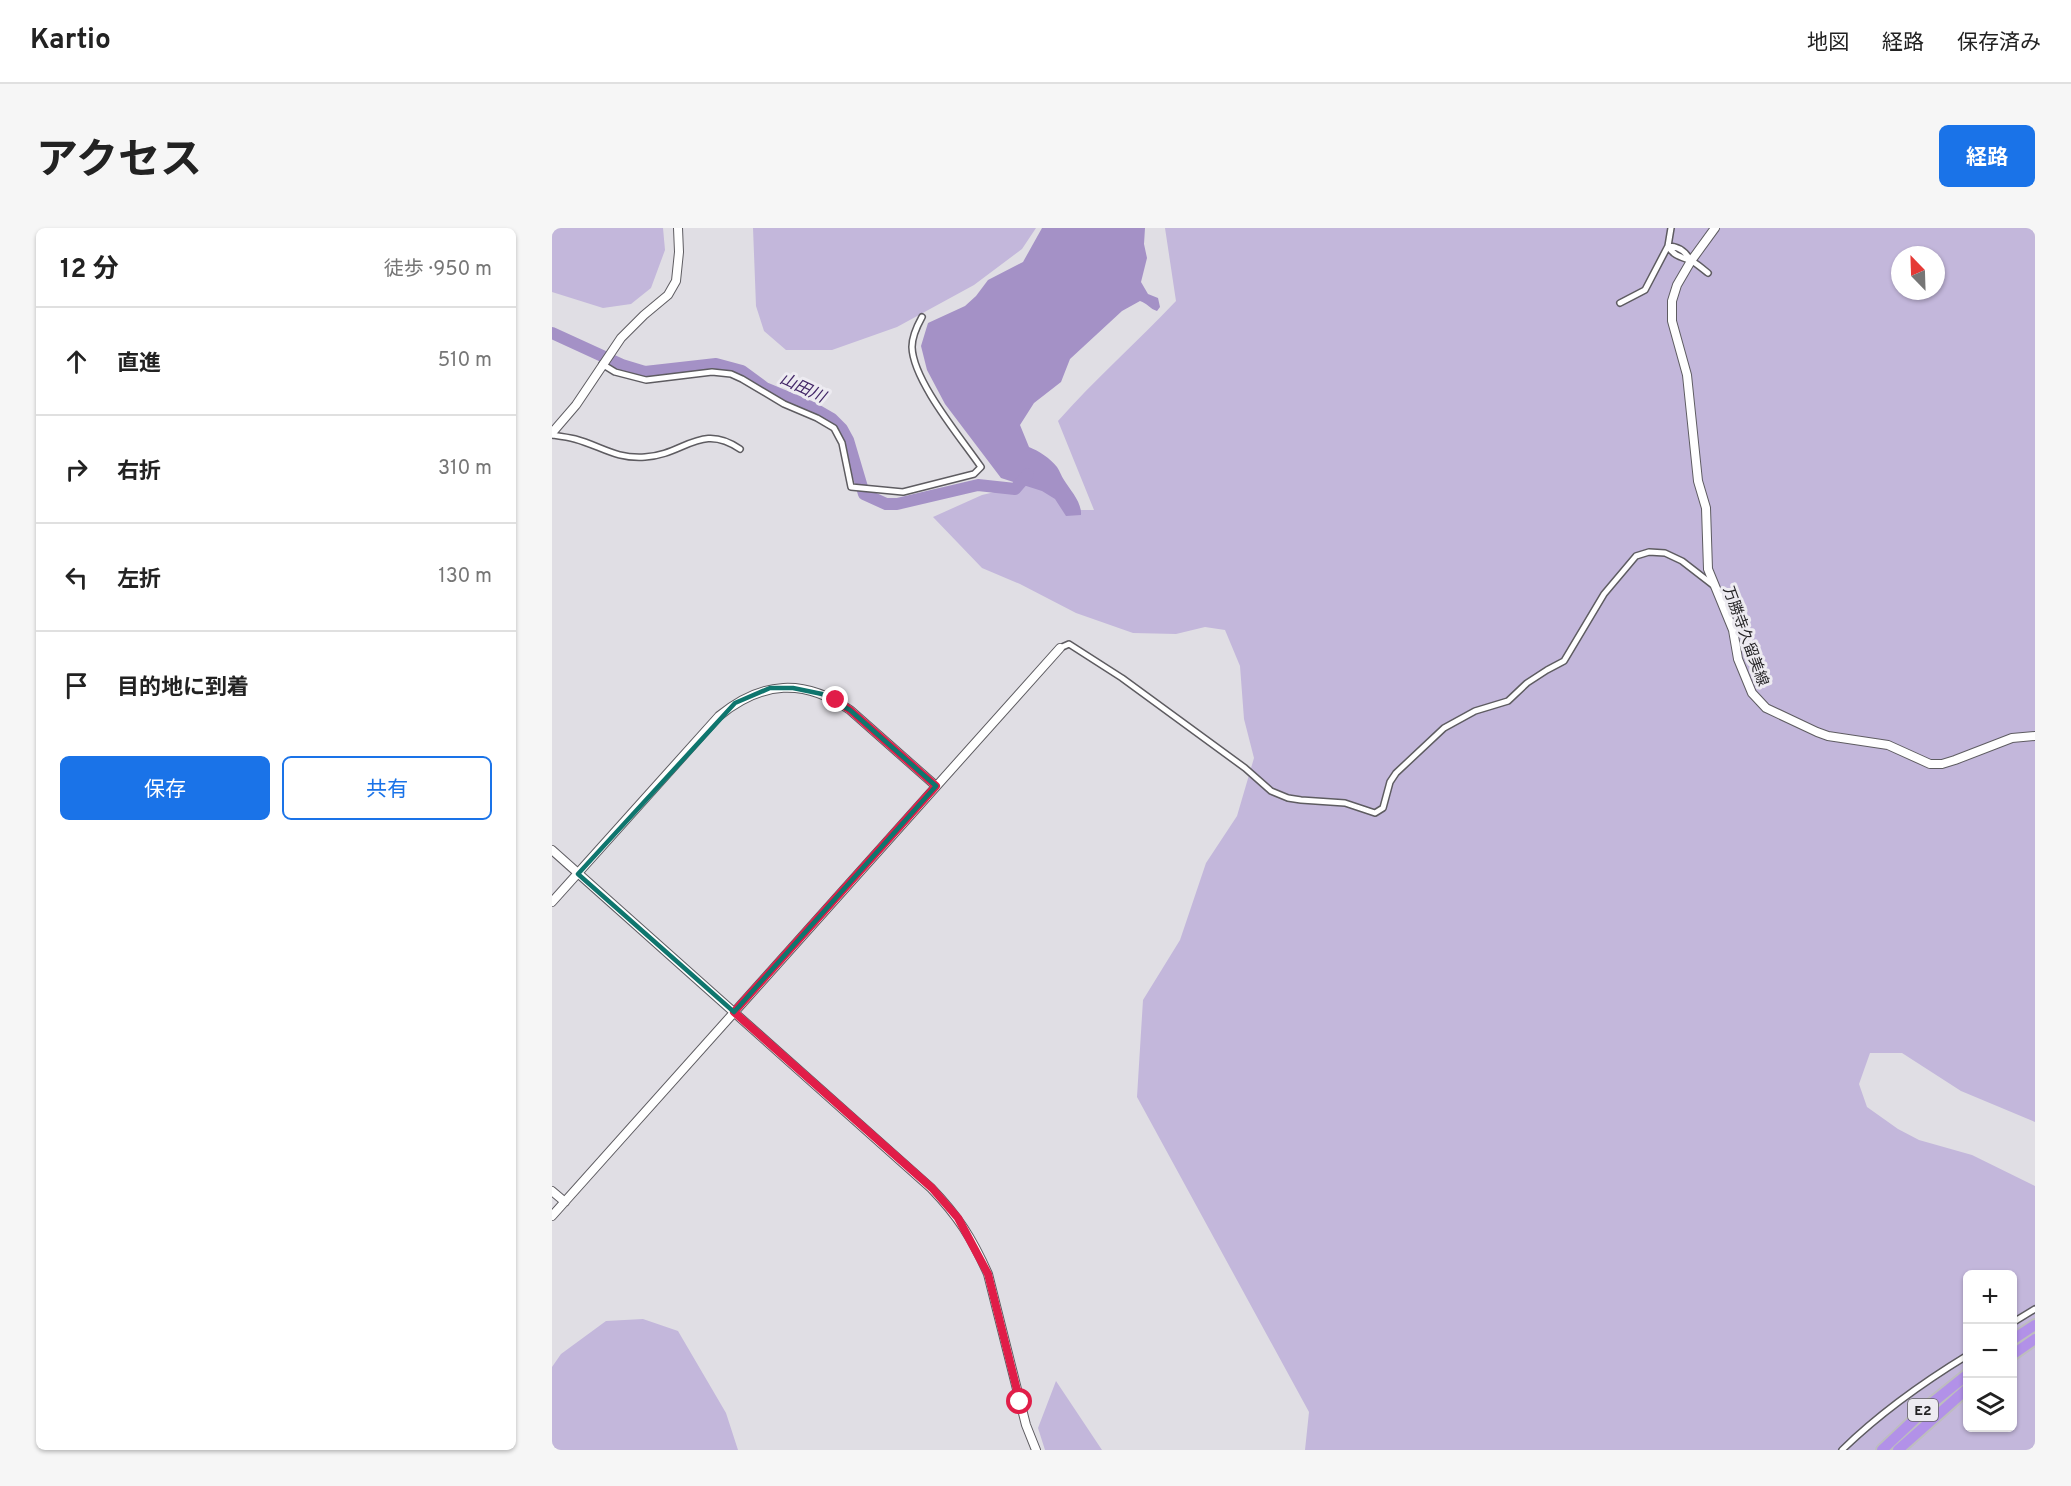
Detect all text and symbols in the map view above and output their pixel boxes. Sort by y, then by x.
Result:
text: Kartio [30,23,111,59]
text: 地図 [1807,30,1849,57]
text: 経路 [1882,30,1924,57]
text: 保存済み [1957,30,2041,57]
button: 経路 [1939,125,2035,187]
text: アクセス [36,136,202,189]
north arrow [1891,246,1945,300]
text: 12 分 [60,254,119,287]
text: 徒歩 · 950 m [384,257,492,283]
icon: ahead [60,345,93,378]
text: 510 m [438,348,492,374]
text: 直進 [117,351,161,378]
water label: 山田川 [776,370,830,409]
icon: right [60,453,93,486]
text: 310 m [438,456,492,482]
text: 右折 [117,459,161,486]
icon: left [60,561,93,594]
text: 130 m [438,564,492,590]
text: 左折 [117,567,161,594]
street label: 万勝寺久留美線 [1718,584,1771,689]
icon: arrive [60,669,93,702]
text: 目的地に到着 [117,675,249,702]
route end [822,686,848,712]
button: 保存 [60,756,270,820]
button: 共有 [282,756,492,820]
map controls [1963,1270,2017,1432]
button: + [1963,1270,2017,1324]
button: − [1963,1324,2017,1378]
button: layers [1963,1378,2017,1432]
route start [1006,1388,1032,1414]
road number: E2 [1908,1399,1938,1421]

